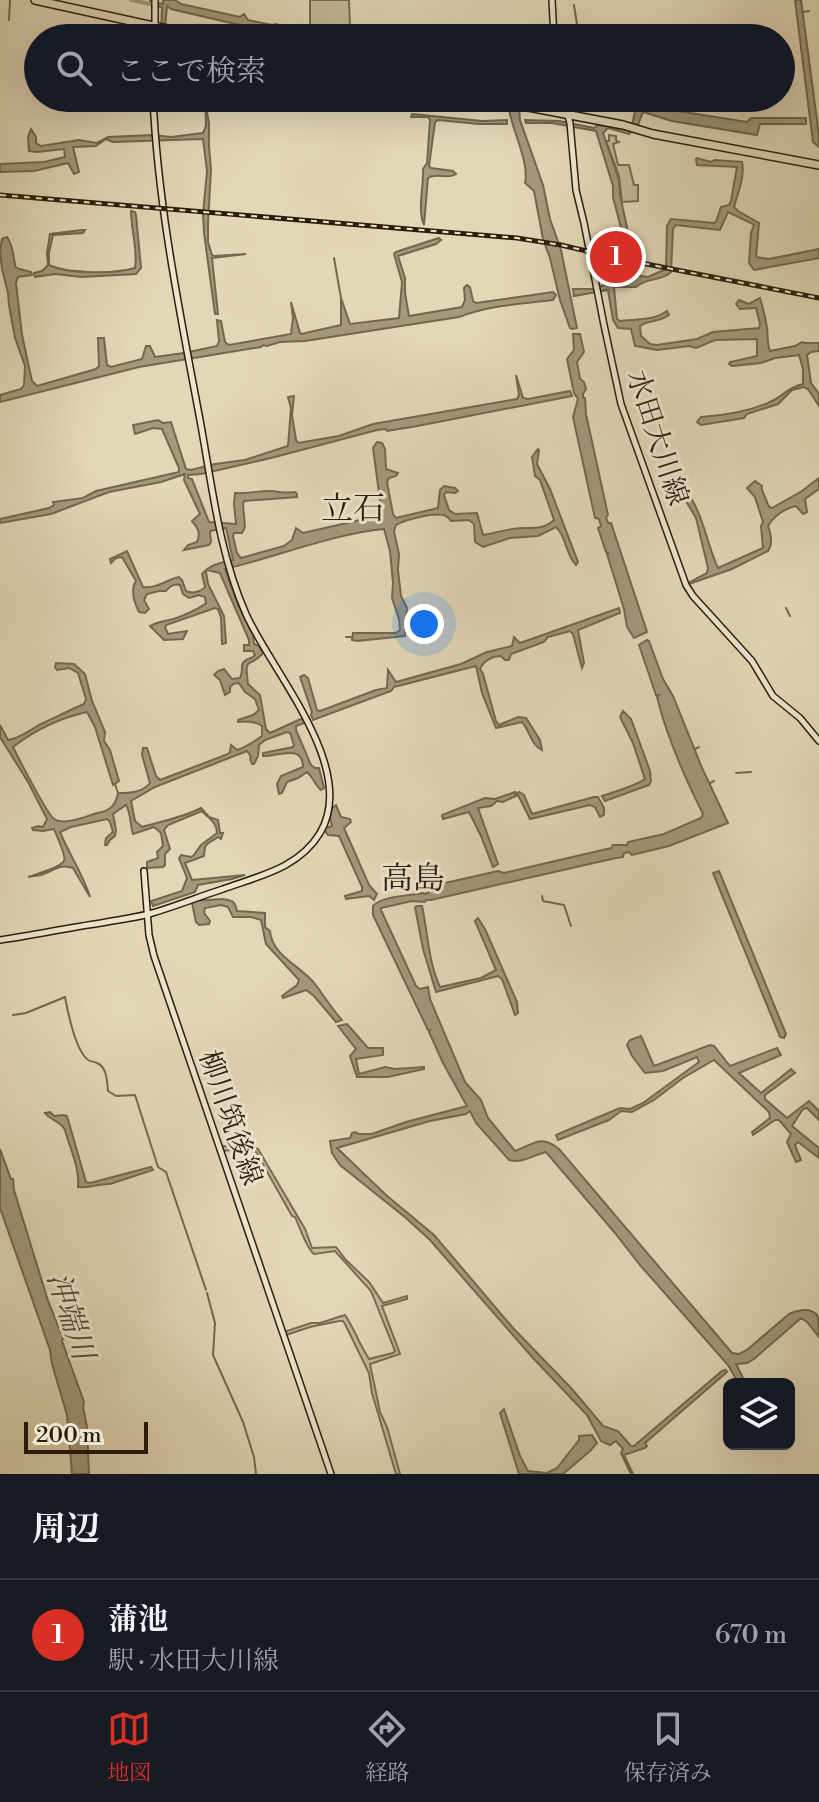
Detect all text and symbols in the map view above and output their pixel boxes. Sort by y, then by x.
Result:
search box [24,24,795,112]
icon: search [52,46,96,90]
text: ここで検索 [116,53,266,91]
pin: 1 [590,227,642,287]
street label: 水田大川線 [619,366,695,510]
district label: 立石 [321,489,385,529]
your location [404,604,444,644]
district label: 高島 [381,859,445,899]
street label: 柳川筑後線 [191,1046,269,1190]
water label: 沖端川 [38,1267,103,1368]
map controls [723,1378,795,1450]
button: layers [723,1378,795,1450]
scale bar [24,1418,148,1454]
text: 200 m [36,1422,102,1449]
text: 周辺 [32,1509,100,1551]
text: 蒲池 [108,1601,168,1639]
text: 1 [52,1619,64,1651]
text: 670 m [715,1619,787,1651]
text: 駅 · 水田大川線 [108,1645,279,1677]
tab: 地図 [107,1707,151,1787]
tab: 経路 [365,1707,410,1787]
tab: 保存済み [624,1707,712,1787]

